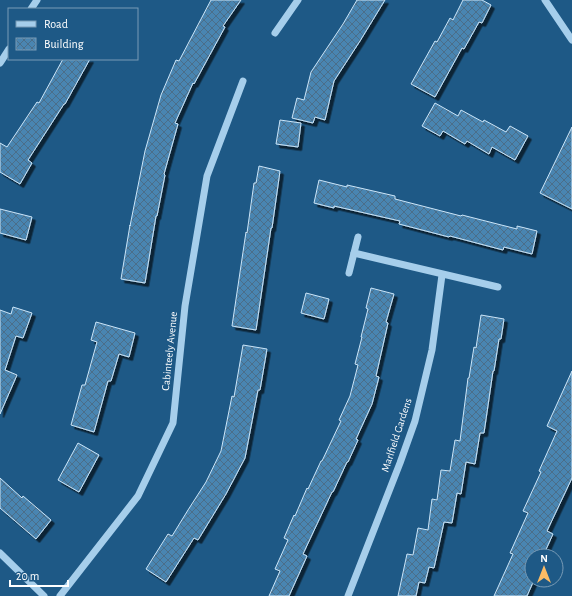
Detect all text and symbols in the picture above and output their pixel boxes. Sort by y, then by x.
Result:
legend [8,8,138,60]
text: Road [44,18,68,30]
text: Building [44,38,84,50]
street label: Cabinteely Avenue [160,311,179,391]
street label: Marlfield Gardens [379,397,414,473]
north arrow [524,548,564,588]
text: N [540,553,548,564]
scale bar [10,562,68,588]
text: 20 m [16,570,39,582]

